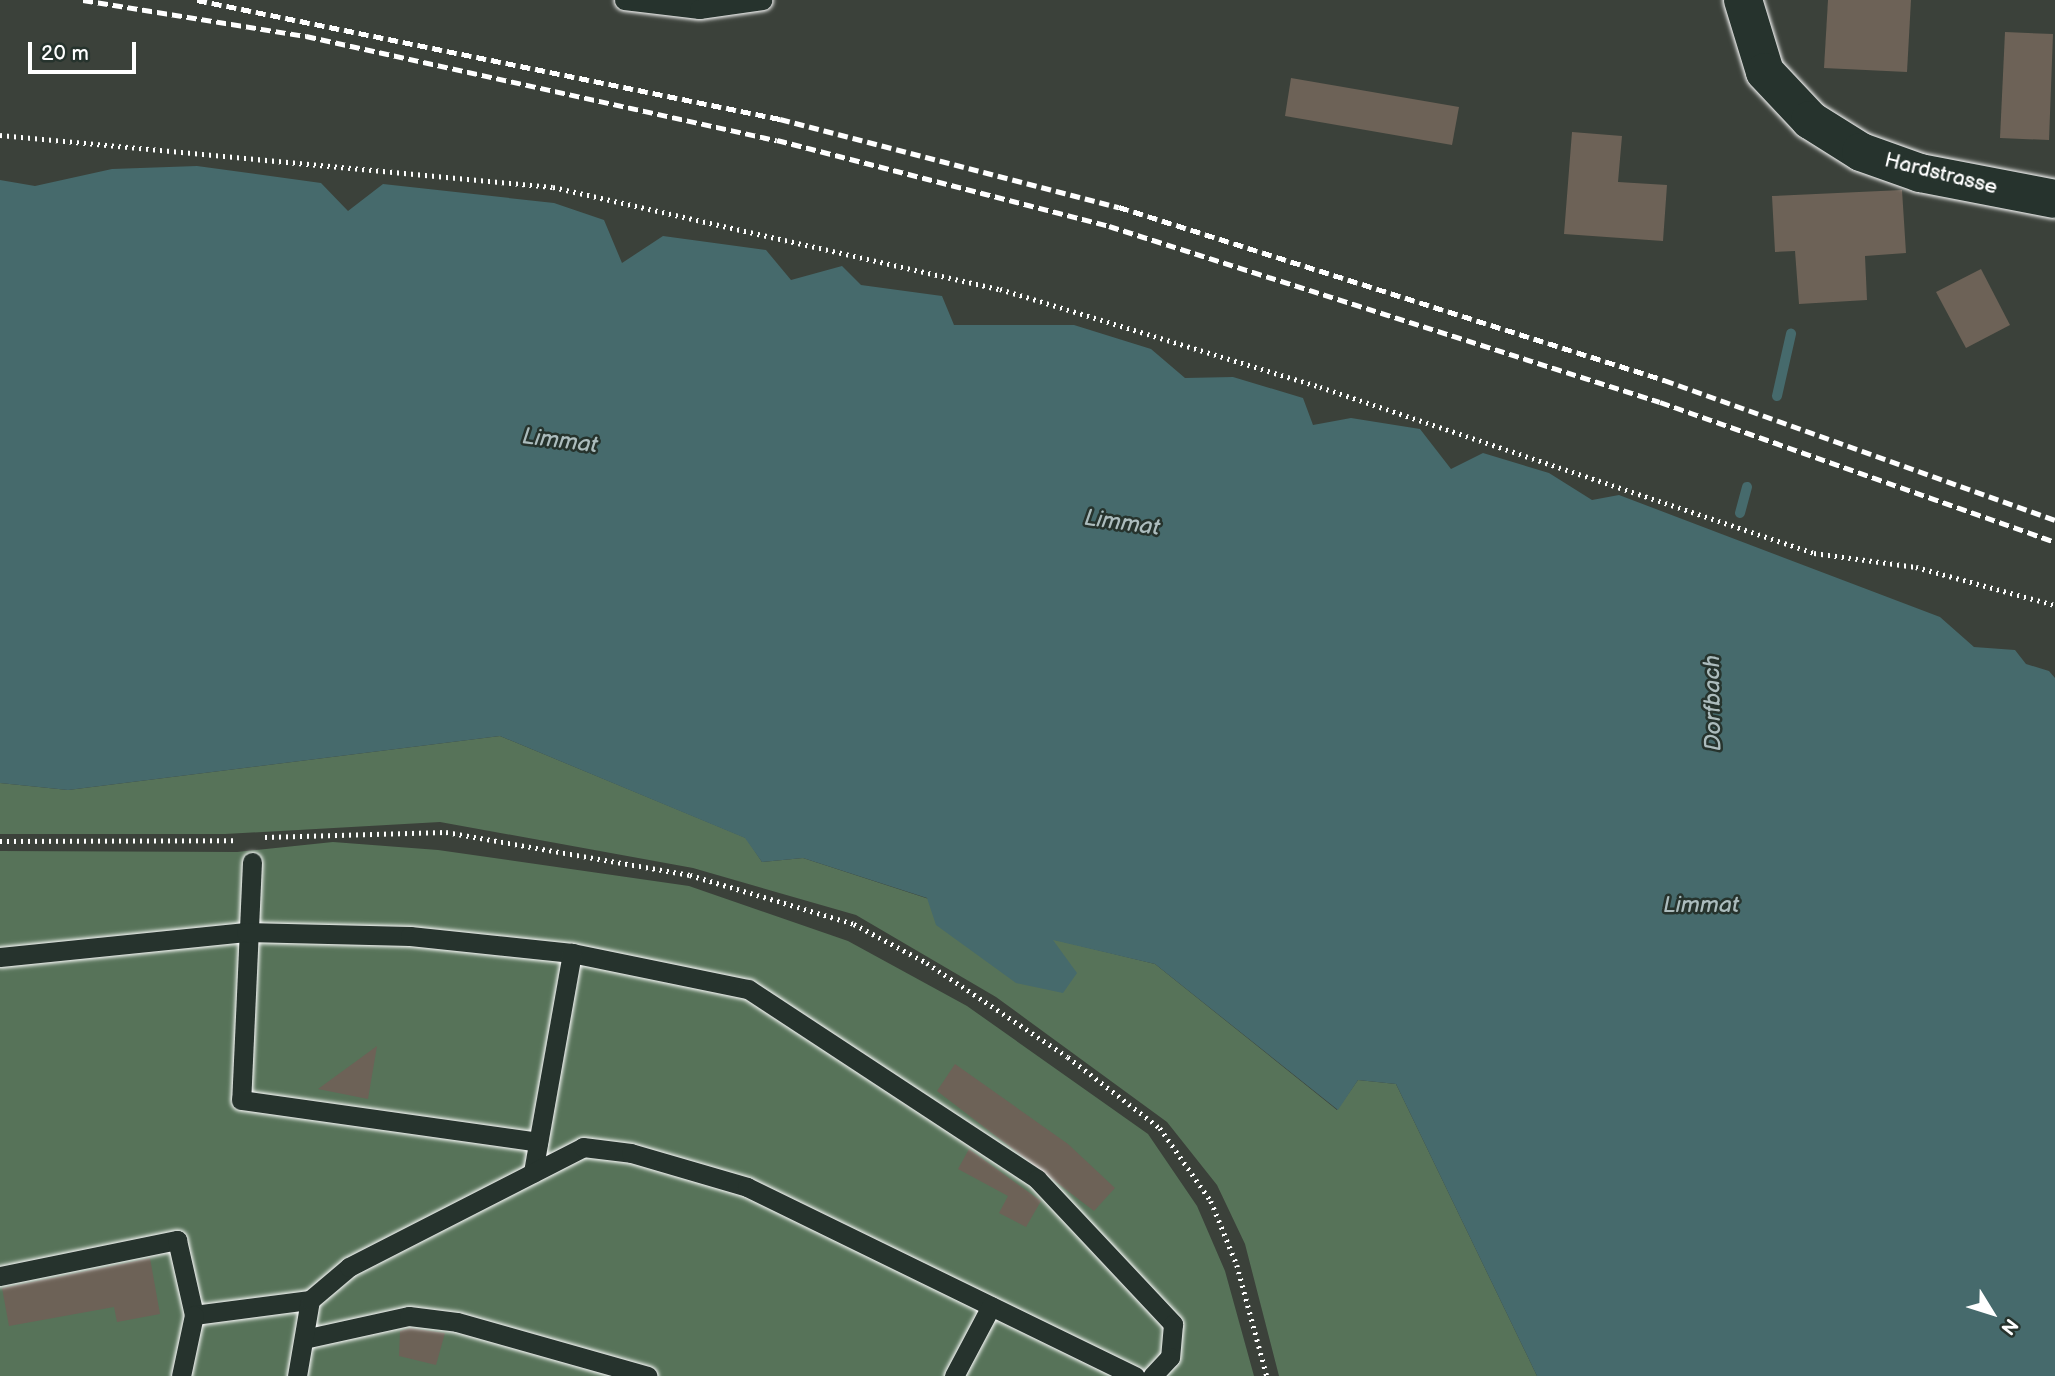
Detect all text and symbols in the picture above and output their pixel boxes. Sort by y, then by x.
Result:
scale bar [32,28,140,72]
text: 20 m [41,41,89,66]
street label: Hardstrasse [1882,148,2000,200]
water label: Limmat [521,423,599,459]
water label: Limmat [1082,504,1162,542]
water label: Dorfbach [1698,655,1728,751]
water label: Limmat [1663,891,1739,919]
north arrow [1957,1278,2027,1348]
text: N [1995,1314,2022,1339]

